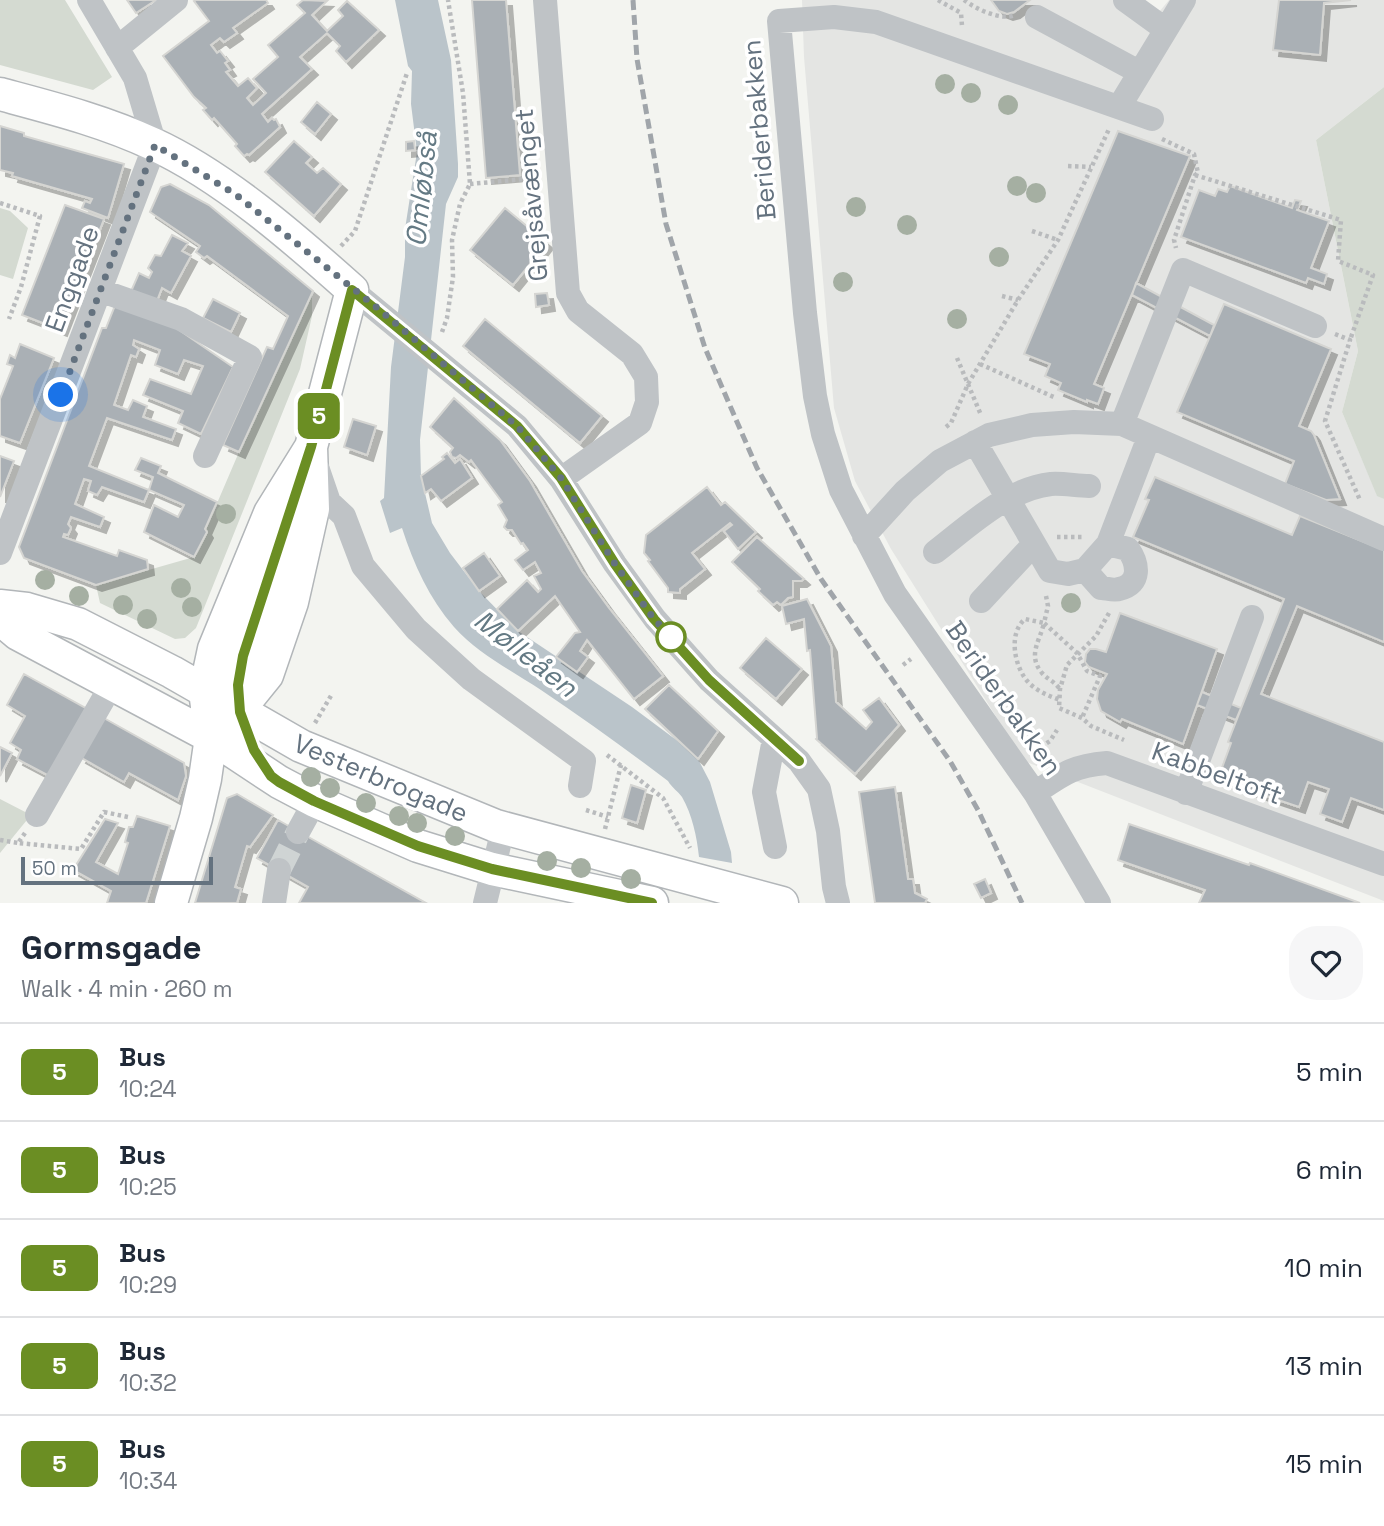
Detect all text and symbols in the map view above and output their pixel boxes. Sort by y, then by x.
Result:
street label: Beriderbakken [734,38,784,222]
street label: Grejsåvænget [507,107,555,283]
water label: Omløbså [397,129,445,248]
street label: Enggade [37,221,107,337]
your location [43,377,78,412]
line badge: 5 [296,393,342,439]
text: 5 [312,400,326,431]
water label: Mølleåen [467,601,586,705]
street label: Beriderbakken [938,614,1070,782]
unlabelled marker [656,622,686,652]
street label: Vesterbrogade [289,726,473,830]
street label: Kabbeltoft [1147,734,1287,812]
scale bar [21,854,214,886]
text: 50 m [32,856,77,881]
button: heart [1289,926,1363,1000]
text: Gormsgade [21,927,201,969]
text: Walk · 4 min · 260 m [21,974,233,1004]
text: Bus [119,1040,166,1074]
text: 5 min [1296,1055,1363,1089]
text: 5 [52,1056,67,1087]
text: 10:24 [119,1074,177,1104]
text: Bus [119,1138,166,1172]
text: 6 min [1296,1153,1363,1187]
text: 5 [52,1154,67,1185]
text: 10:25 [119,1172,177,1202]
text: Bus [119,1236,166,1270]
text: 10 min [1284,1251,1363,1285]
text: 5 [52,1252,67,1283]
text: 10:29 [119,1270,177,1300]
text: Bus [119,1334,166,1368]
text: 13 min [1285,1349,1363,1383]
text: 5 [52,1350,67,1381]
text: 10:32 [119,1368,177,1398]
text: Bus [119,1432,166,1466]
text: 15 min [1285,1447,1363,1481]
text: 5 [52,1448,67,1479]
text: 10:34 [119,1466,177,1496]

